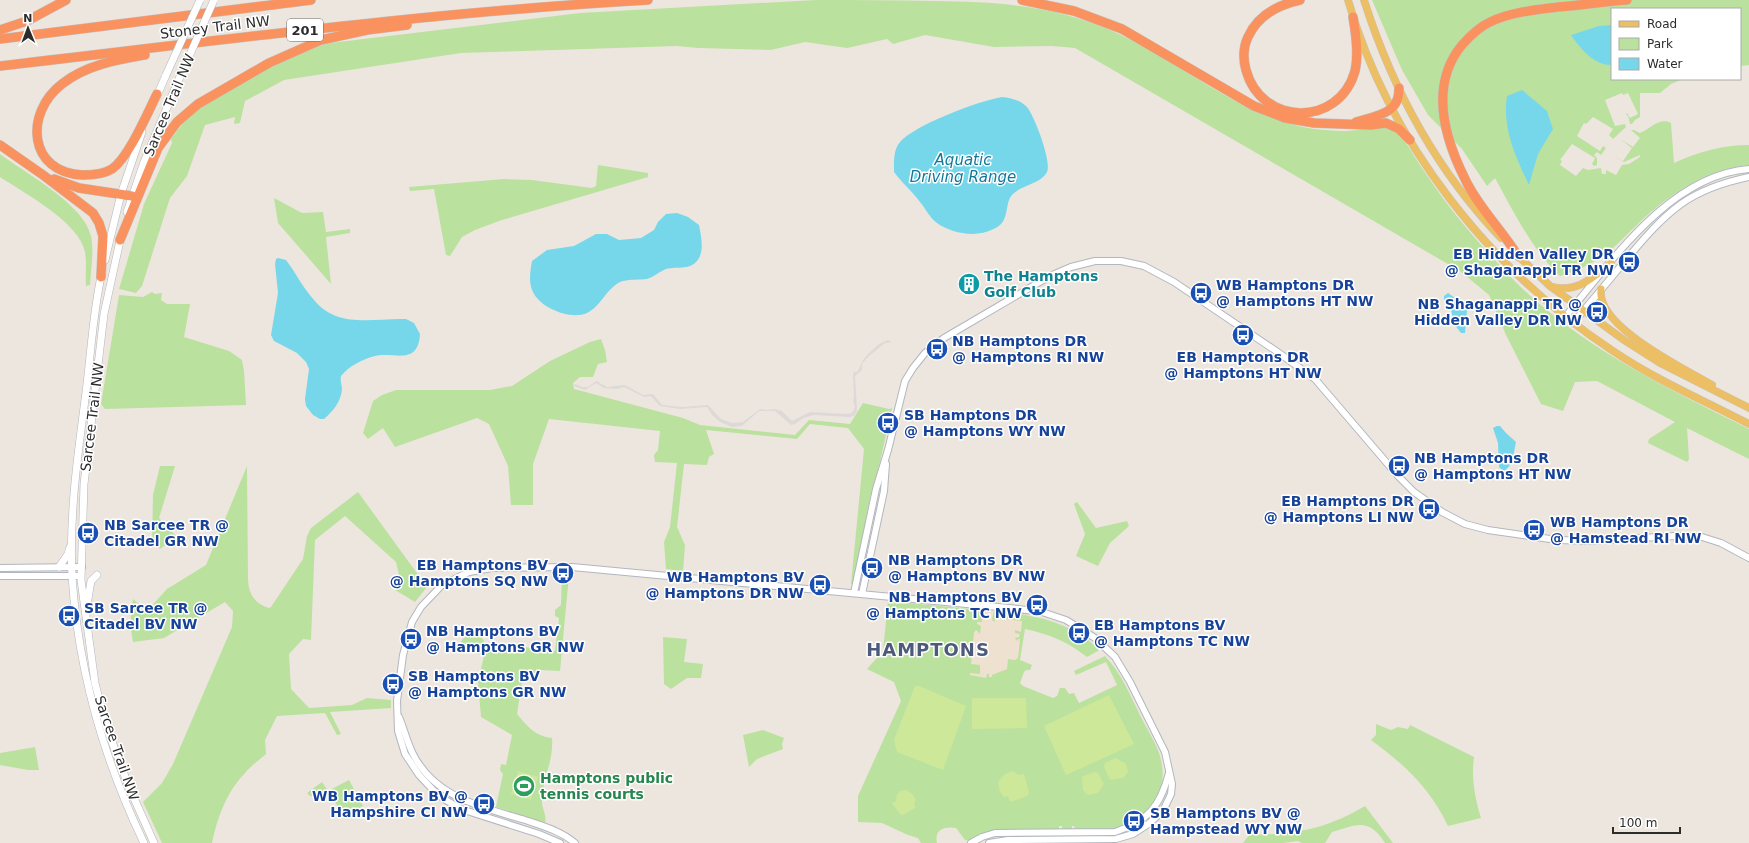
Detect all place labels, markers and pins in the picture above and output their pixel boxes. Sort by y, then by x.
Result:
place label: EB Hidden Valley DR @ Shaganappi TR NW [1445,246,1614,278]
bus stop icon: EB Hidden Valley DR @ Shaganappi TR NW [1616,249,1642,275]
place label: The Hamptons Golf Club [984,268,1098,300]
building icon: The Hamptons Golf Club [956,271,982,297]
place label: WB Hamptons DR @ Hamptons HT NW [1216,277,1373,309]
bus stop icon: WB Hamptons DR @ Hamptons HT NW [1188,280,1214,306]
place label: NB Shaganappi TR @ Hidden Valley DR NW [1414,296,1582,328]
bus stop icon: NB Shaganappi TR @ Hidden Valley DR NW [1584,299,1610,325]
bus stop icon: EB Hamptons DR @ Hamptons HT NW [1230,322,1256,348]
place label: NB Hamptons DR @ Hamptons RI NW [952,333,1104,365]
bus stop icon: NB Hamptons DR @ Hamptons RI NW [924,336,950,362]
place label: EB Hamptons DR @ Hamptons HT NW [1164,349,1322,381]
place label: SB Hamptons DR @ Hamptons WY NW [904,407,1066,439]
bus stop icon: SB Hamptons DR @ Hamptons WY NW [875,410,901,436]
place label: NB Hamptons DR @ Hamptons HT NW [1414,450,1571,482]
bus stop icon: NB Hamptons DR @ Hamptons HT NW [1386,453,1412,479]
place label: EB Hamptons DR @ Hamptons LI NW [1264,493,1414,525]
bus stop icon: EB Hamptons DR @ Hamptons LI NW [1416,496,1442,522]
place label: WB Hamptons DR @ Hamstead RI NW [1550,514,1702,546]
place label: NB Sarcee TR @ Citadel GR NW [104,517,229,549]
bus stop icon: WB Hamptons DR @ Hamstead RI NW [1521,517,1547,543]
bus stop icon: NB Sarcee TR @ Citadel GR NW [75,520,101,546]
place label: NB Hamptons DR @ Hamptons BV NW [888,552,1045,584]
bus stop icon: NB Hamptons DR @ Hamptons BV NW [859,555,885,581]
place label: EB Hamptons BV @ Hamptons SQ NW [390,557,548,589]
bus stop icon: EB Hamptons BV @ Hamptons SQ NW [550,560,576,586]
place label: WB Hamptons BV @ Hamptons DR NW [645,569,804,601]
bus stop icon: WB Hamptons BV @ Hamptons DR NW [807,572,833,598]
place label: NB Hamptons BV @ Hamptons TC NW [866,589,1022,621]
bus stop icon: NB Hamptons BV @ Hamptons TC NW [1024,592,1050,618]
place label: SB Sarcee TR @ Citadel BV NW [84,600,207,632]
bus stop icon: SB Sarcee TR @ Citadel BV NW [56,603,82,629]
place label: EB Hamptons BV @ Hamptons TC NW [1094,617,1250,649]
bus stop icon: EB Hamptons BV @ Hamptons TC NW [1066,620,1092,646]
place label: NB Hamptons BV @ Hamptons GR NW [426,623,584,655]
bus stop icon: NB Hamptons BV @ Hamptons GR NW [398,626,424,652]
place label: SB Hamptons BV @ Hamptons GR NW [408,668,566,700]
bus stop icon: SB Hamptons BV @ Hamptons GR NW [380,671,406,697]
place label: Hamptons public tennis courts [540,770,673,802]
sports icon: Hamptons public tennis courts [511,773,537,799]
place label: WB Hamptons BV @ Hampshire CI NW [312,788,468,820]
bus stop icon: WB Hamptons BV @ Hampshire CI NW [471,791,497,817]
place label: SB Hamptons BV @ Hampstead WY NW [1150,805,1302,837]
bus stop icon: SB Hamptons BV @ Hampstead WY NW [1121,808,1147,834]

